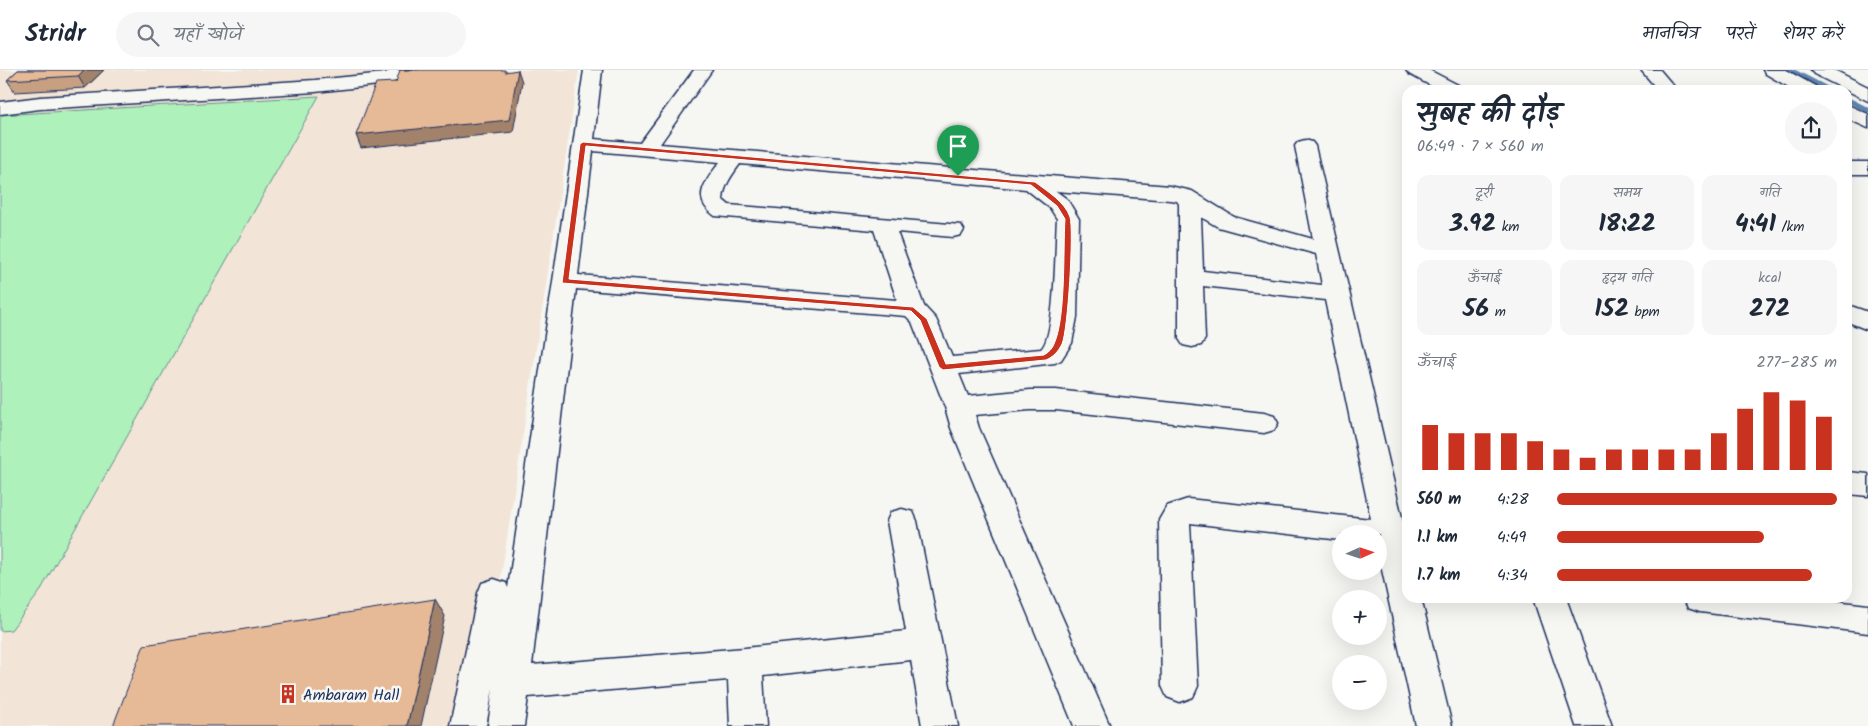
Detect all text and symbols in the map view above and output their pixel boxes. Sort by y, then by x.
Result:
search box [116,12,466,57]
text: Stridr [25,15,86,54]
text: यहाँ खोजें [174,20,242,50]
text: मानचित्र [1643,20,1699,49]
text: परतें [1727,20,1754,49]
text: शेयर करें [1782,20,1843,49]
icon: search [134,21,162,49]
text: सुबह की दौड़ [1417,92,1560,137]
button: share [1785,102,1837,154]
pin [937,125,979,176]
icon: arrive [944,132,972,160]
text: 06:49 · 7 × 560 m [1417,134,1544,159]
text: दूरी [1476,182,1493,204]
text: समय [1613,182,1641,204]
text: गति [1759,182,1780,204]
text: 3.92 [1449,204,1496,244]
text: 18:22 [1598,204,1656,244]
text: 4:41 [1735,204,1776,244]
text: km [1496,216,1519,238]
text: /km [1776,216,1804,238]
text: ऊँचाई [1468,267,1501,289]
text: हृदय गति [1602,267,1652,289]
text: kcal [1758,267,1781,289]
text: 56 [1463,289,1489,329]
text: 152 [1594,289,1629,329]
text: 272 [1749,289,1790,329]
text: m [1489,301,1506,323]
text: bpm [1629,301,1660,323]
text: ऊँचाई [1417,350,1455,375]
text: 277–285 m [1757,350,1837,375]
text: 560 m [1417,487,1461,512]
text: 4:28 [1497,487,1529,512]
north arrow [1332,525,1388,580]
map controls [1332,525,1387,710]
text: 1.1 km [1417,525,1458,550]
text: 4:49 [1497,525,1526,550]
text: 1.7 km [1417,563,1460,588]
text: 4:34 [1497,563,1528,588]
button: + [1332,590,1387,645]
button: − [1332,655,1387,710]
building icon: Ambaram Hall [277,683,299,705]
place label: Ambaram Hall [303,683,399,708]

